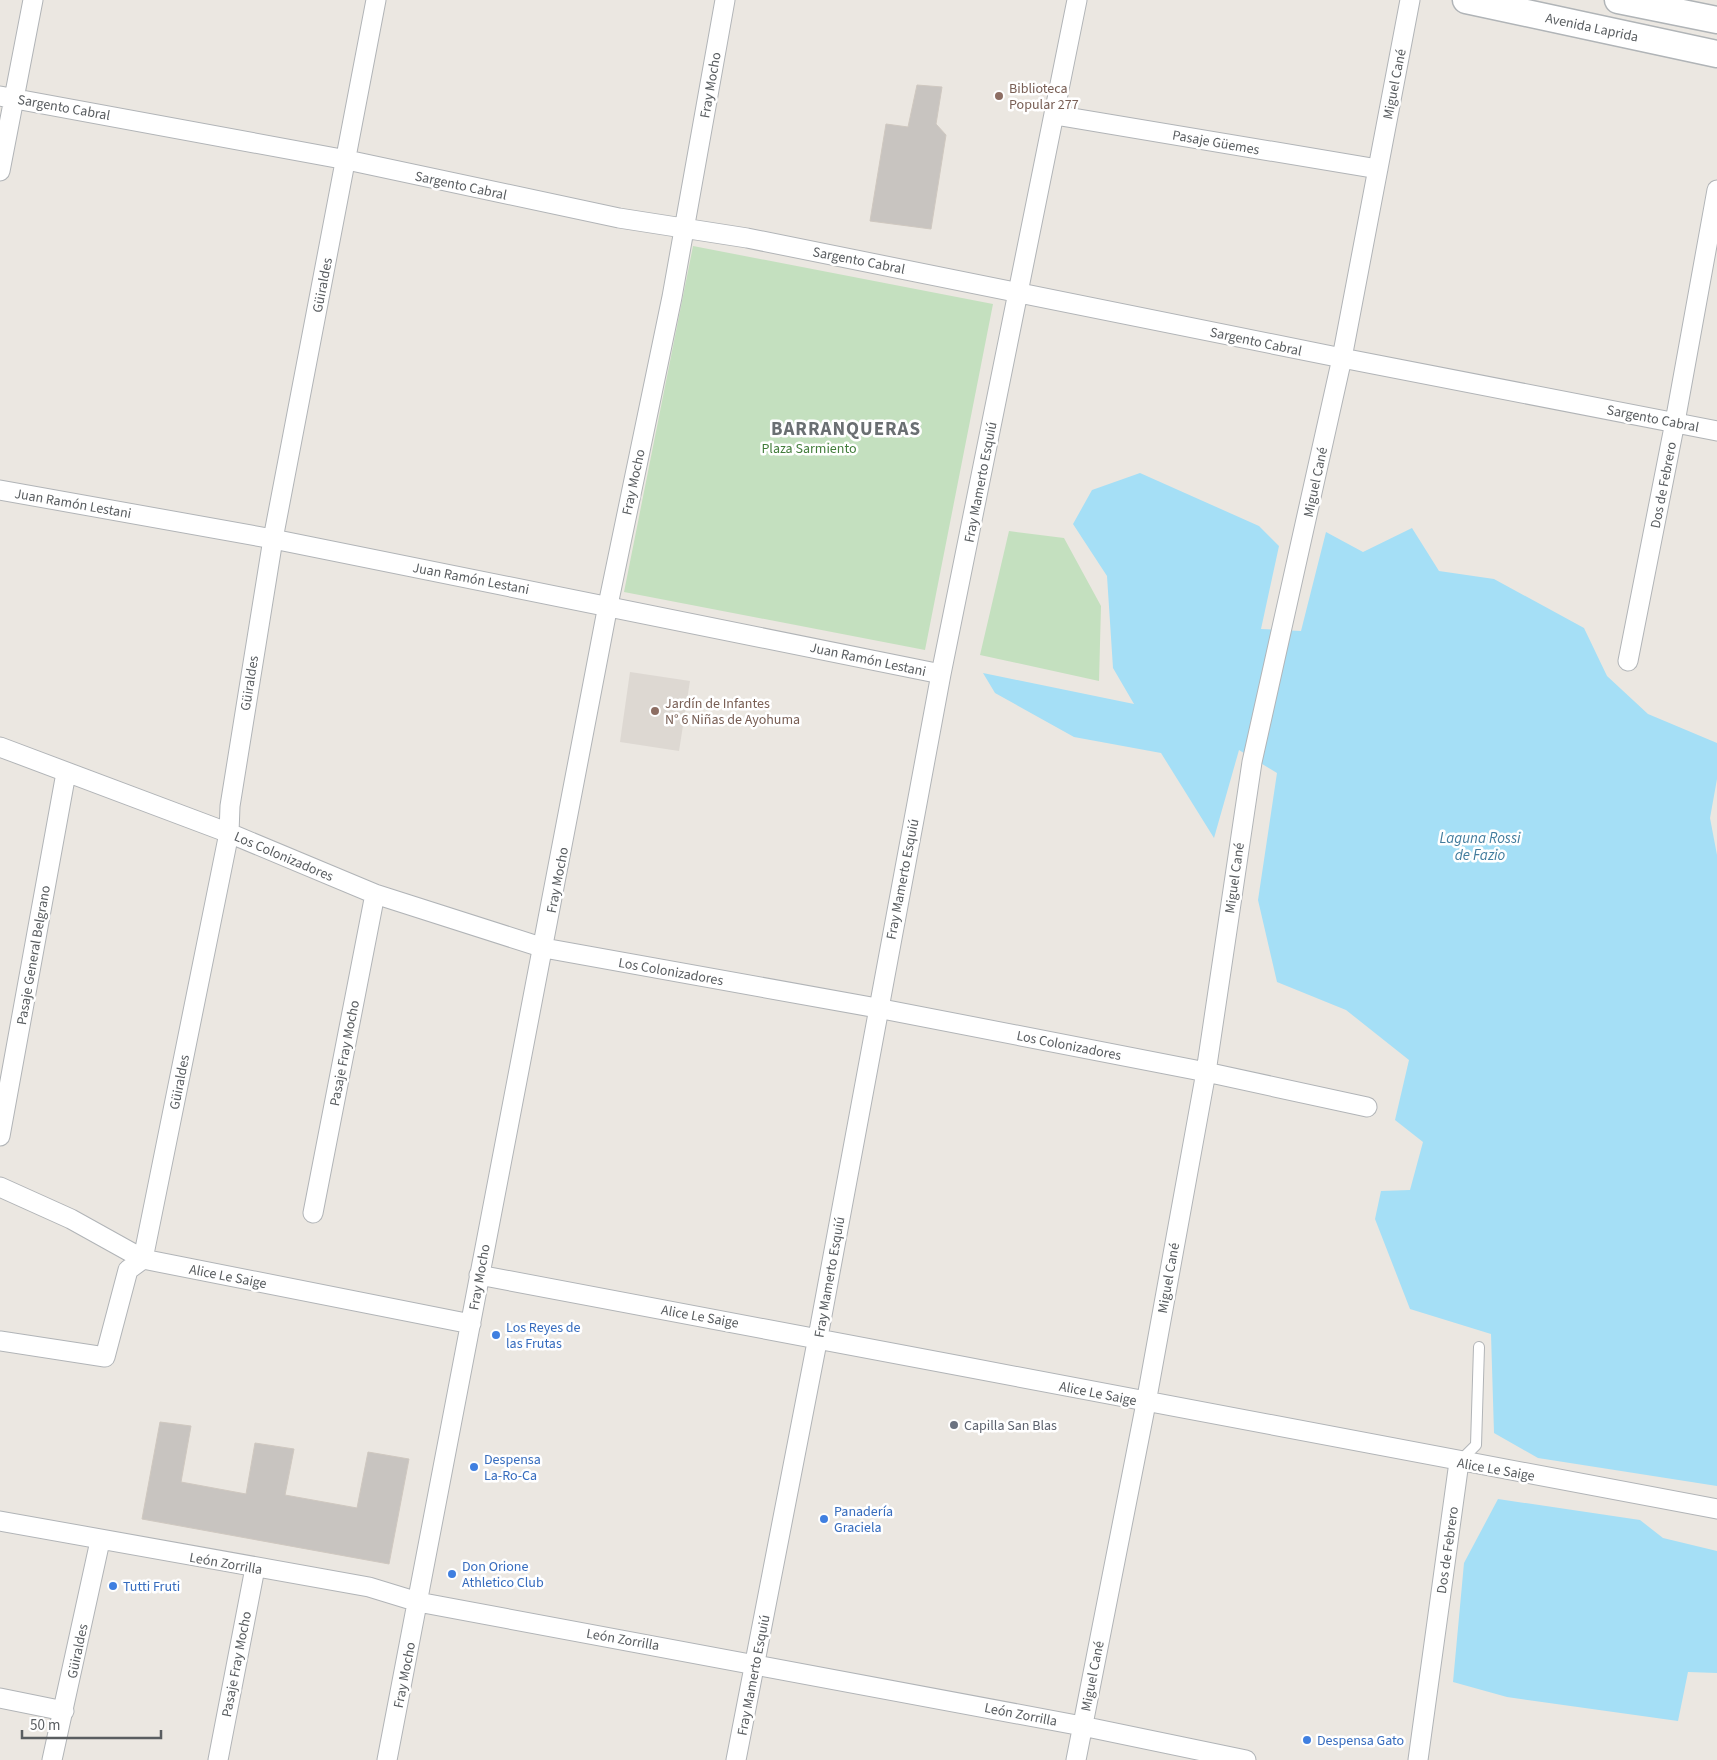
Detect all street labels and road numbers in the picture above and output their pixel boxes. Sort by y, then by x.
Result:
street label: Avenida Laprida [1544,8,1640,48]
street label: Miguel Cané [1378,47,1412,121]
street label: Fray Mocho [695,50,727,120]
street label: Sargento Cabral [16,90,112,126]
street label: Pasaje Güemes [1171,125,1261,161]
street label: Sargento Cabral [413,166,509,206]
street label: Sargento Cabral [811,242,907,280]
street label: Güiraldes [308,256,338,314]
street label: Sargento Cabral [1208,322,1304,362]
street label: Sargento Cabral [1605,400,1701,438]
street label: Fray Mamerto Esquiú [959,420,1003,544]
street label: Dos de Febrero [1646,440,1682,530]
street label: Miguel Cané [1299,445,1333,519]
street label: Fray Mocho [617,447,651,517]
street label: Juan Ramón Lestani [13,484,133,524]
street label: Juan Ramón Lestani [411,558,531,600]
street label: Juan Ramón Lestani [808,638,928,682]
street label: Güiraldes [236,654,264,712]
street label: Fray Mamerto Esquiú [881,817,925,941]
street label: Los Colonizadores [231,827,337,887]
street label: Miguel Cané [1220,841,1250,915]
street label: Fray Mocho [542,845,574,915]
street label: Pasaje General Belgrano [12,884,56,1026]
street label: Los Colonizadores [617,953,725,991]
street label: Pasaje Fray Mocho [325,999,365,1108]
street label: Los Colonizadores [1015,1026,1123,1066]
street label: Güiraldes [165,1053,195,1111]
street label: Fray Mamerto Esquiú [809,1215,850,1339]
street label: Miguel Cané [1153,1241,1185,1315]
street label: Fray Mocho [464,1242,496,1312]
street label: Alice Le Saige [187,1260,268,1294]
street label: Alice Le Saige [659,1300,740,1334]
street label: Alice Le Saige [1057,1377,1138,1411]
street label: Alice Le Saige [1455,1453,1536,1487]
street label: Dos de Febrero [1432,1505,1464,1595]
street label: León Zorrilla [188,1548,264,1580]
street label: Pasaje Fray Mocho [217,1610,257,1719]
street label: Fray Mamerto Esquiú [732,1613,776,1737]
street label: Güiraldes [62,1622,94,1680]
street label: León Zorrilla [585,1624,661,1656]
street label: Miguel Cané [1076,1639,1110,1713]
street label: Fray Mocho [389,1640,421,1710]
street label: León Zorrilla [983,1698,1059,1732]

